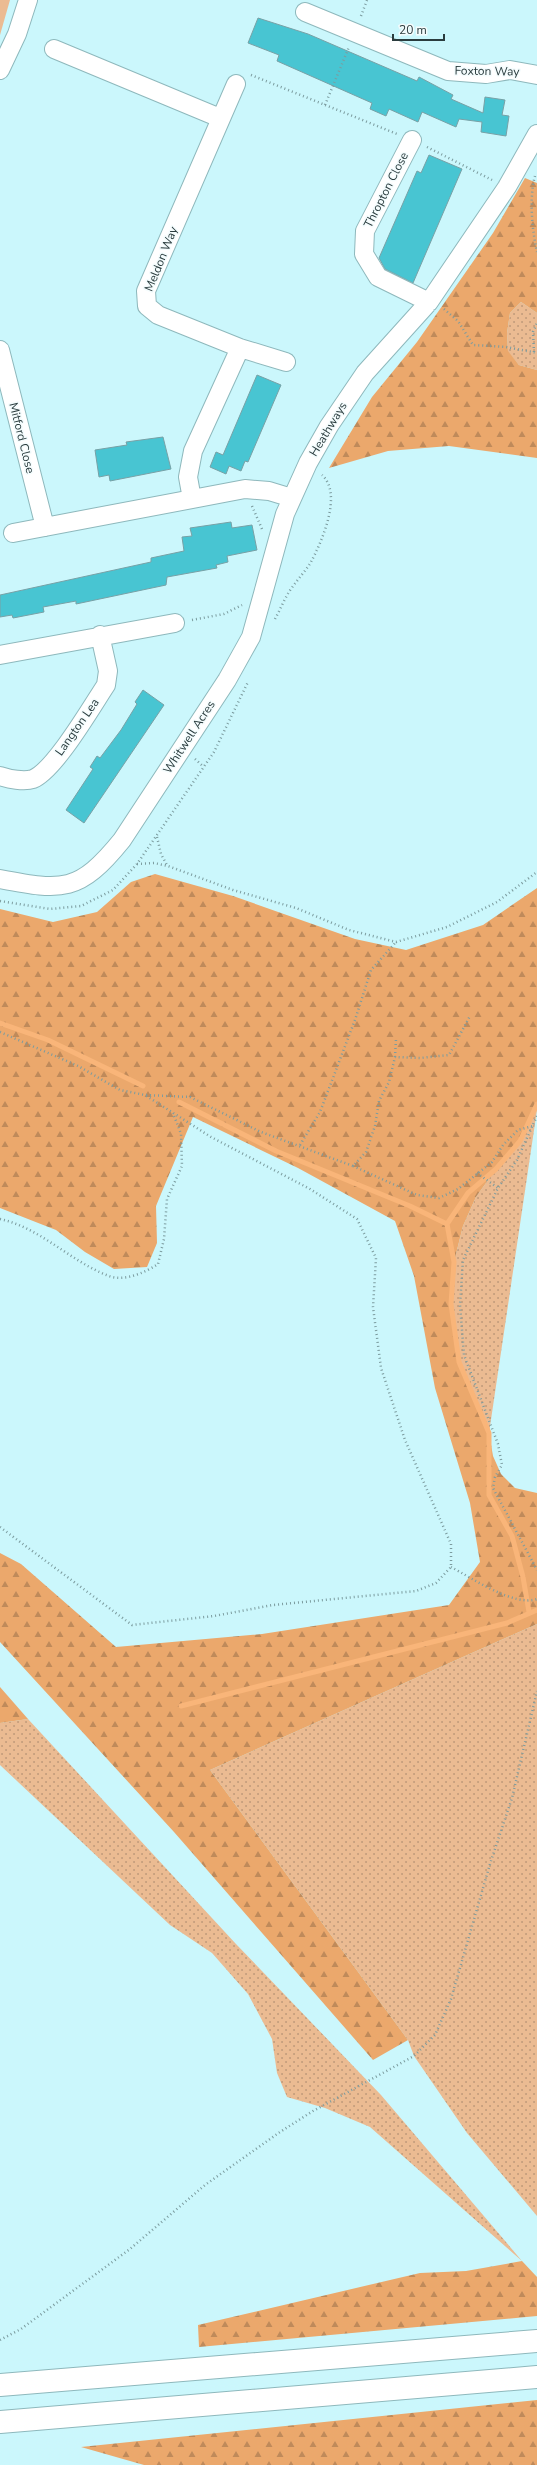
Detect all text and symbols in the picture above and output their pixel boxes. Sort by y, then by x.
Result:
scale bar [393,16,444,42]
text: 20 m [399,22,427,38]
street label: Foxton Way [454,62,520,80]
street label: Thropton Close [360,149,412,231]
street label: Meldon Way [141,223,182,294]
street label: Heathways [305,399,351,459]
street label: Mitford Close [5,401,39,475]
street label: Langton Lea [51,695,103,759]
street label: Whitwell Acres [159,697,219,777]

